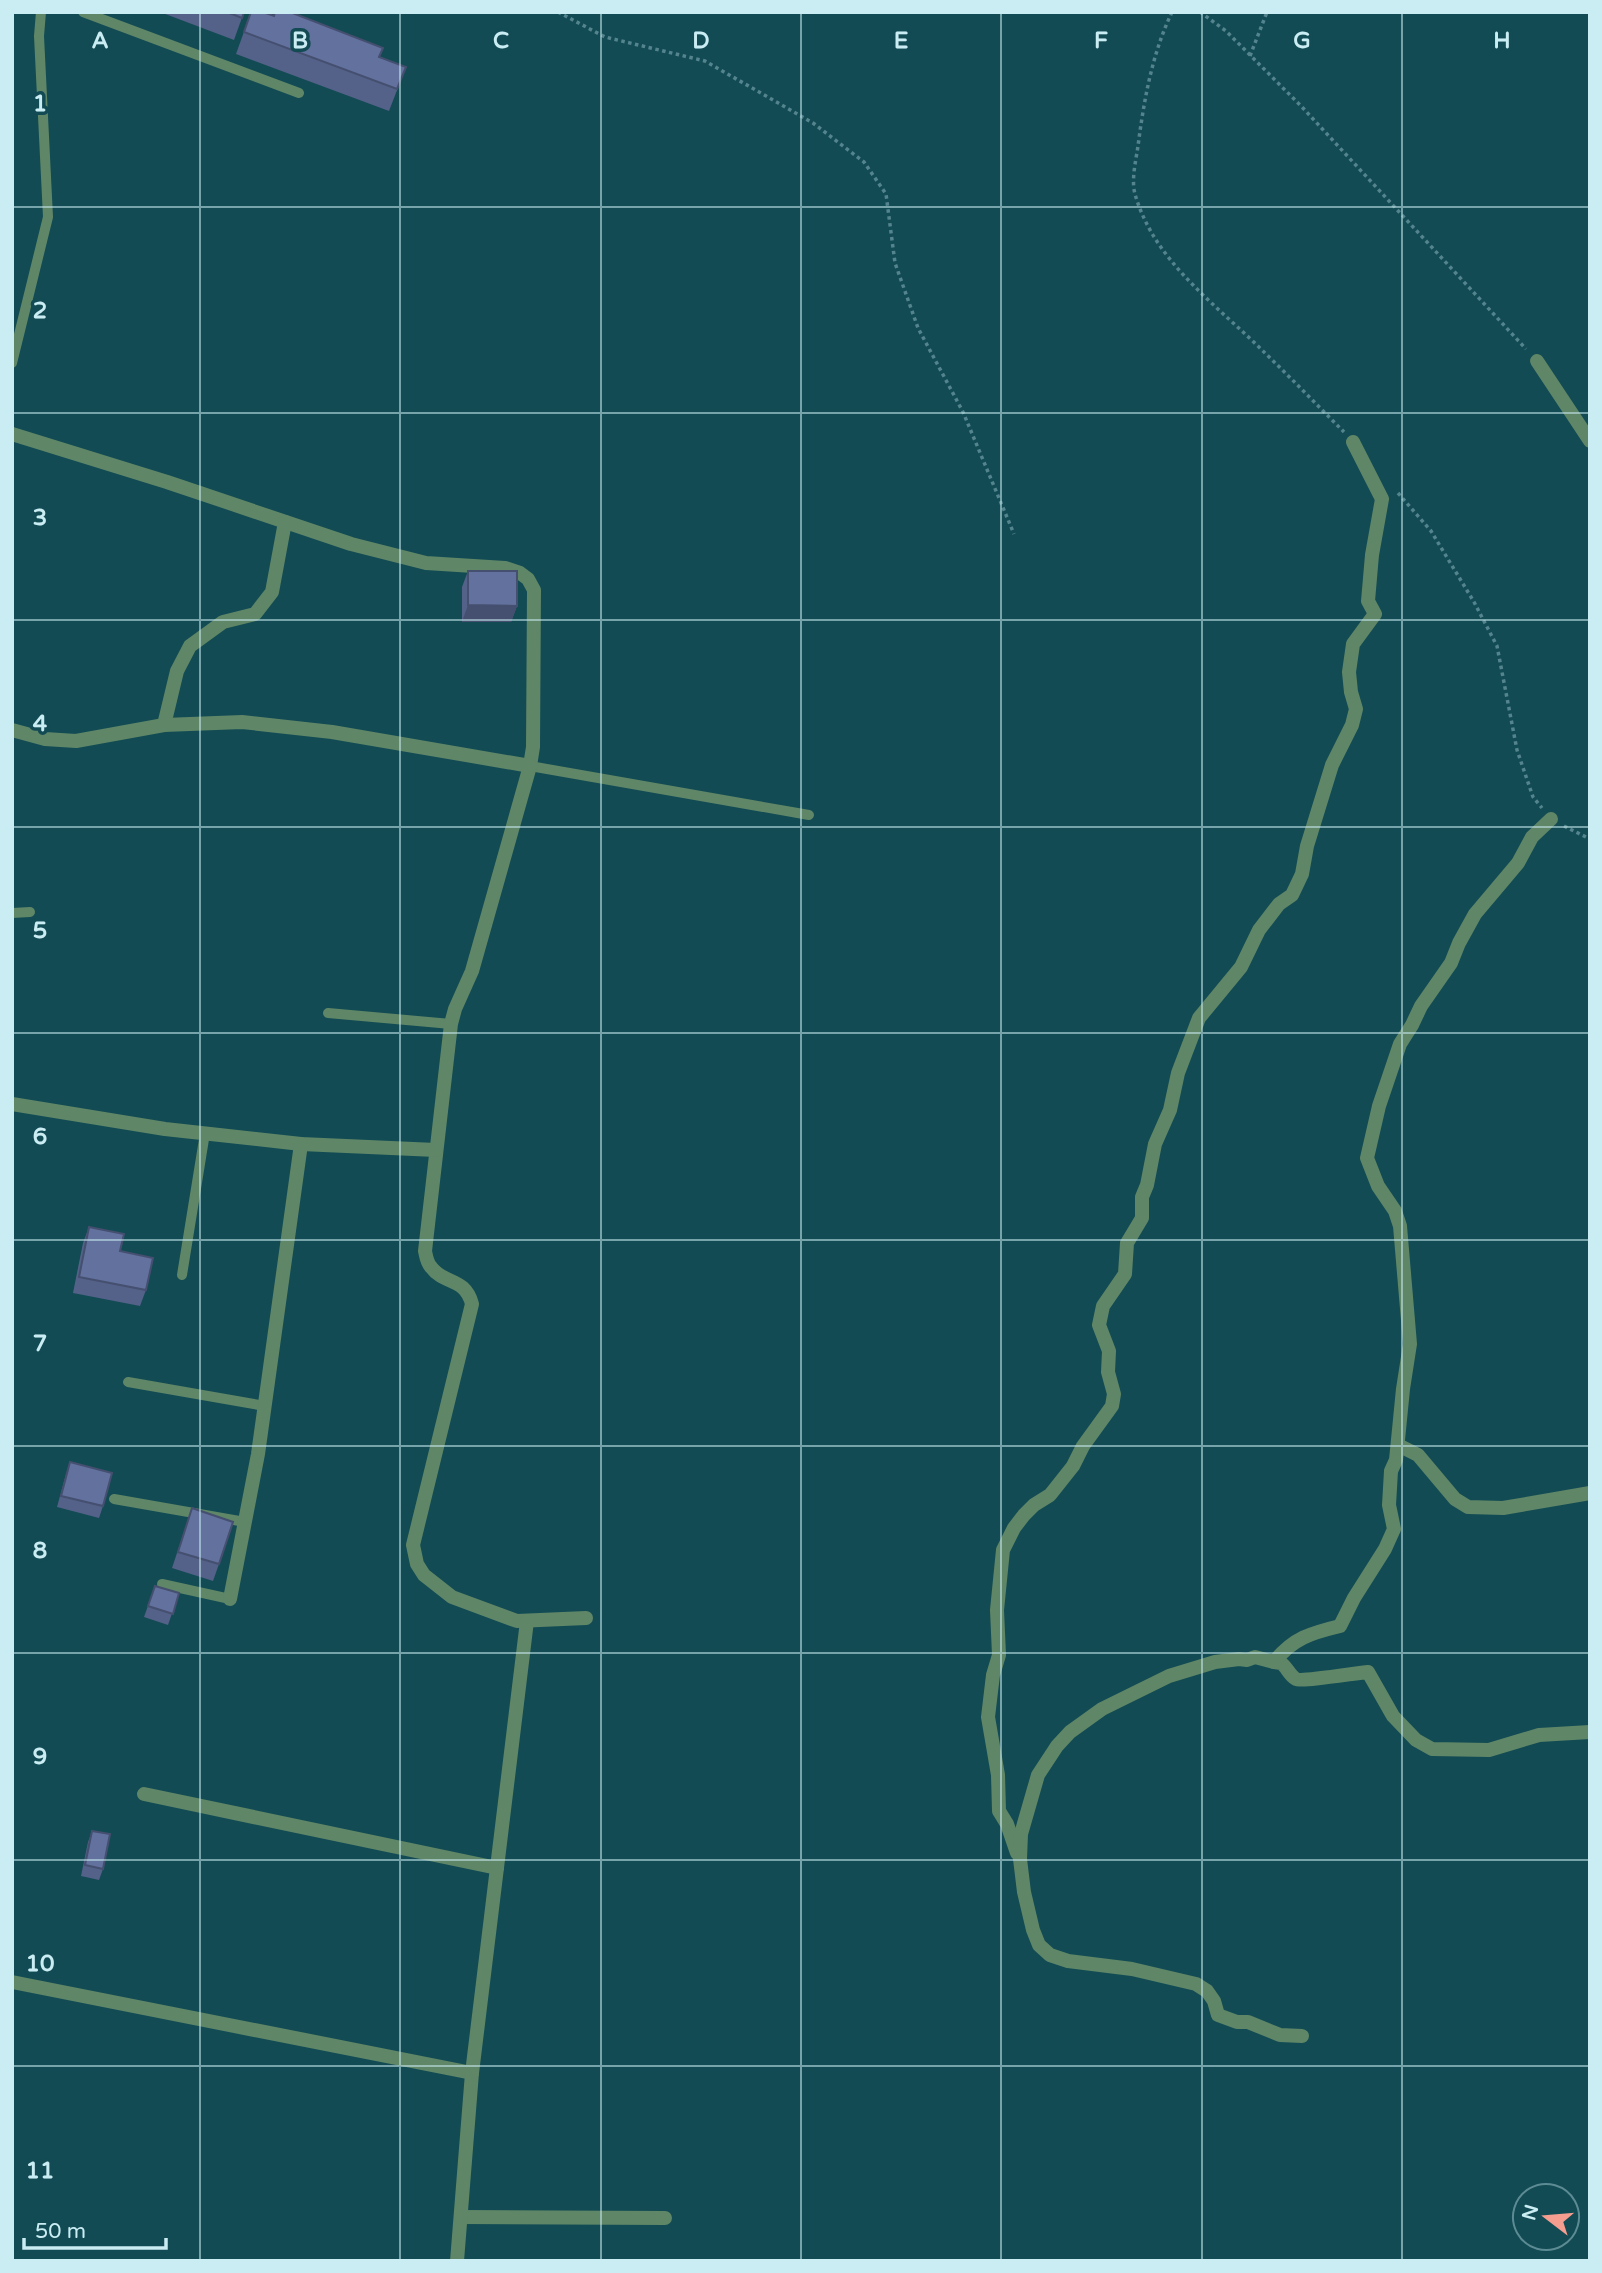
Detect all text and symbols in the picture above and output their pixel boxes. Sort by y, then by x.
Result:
text: A [91,27,109,55]
text: B [292,27,308,55]
text: C [493,27,509,55]
text: D [692,27,710,55]
text: E [894,27,908,55]
text: F [1094,27,1108,55]
text: G [1293,27,1311,55]
text: H [1493,27,1511,55]
text: 1 [33,90,47,118]
text: 2 [33,297,47,325]
text: 3 [33,504,47,532]
text: 4 [33,710,48,738]
text: 5 [33,917,47,945]
text: 6 [33,1123,47,1151]
text: 7 [33,1330,47,1358]
text: 8 [33,1537,47,1565]
text: 9 [33,1743,47,1771]
text: 10 [26,1950,54,1978]
text: 11 [26,2157,54,2185]
north arrow [1511,2182,1581,2252]
text: N [1518,2202,1543,2223]
scale bar [24,2206,166,2250]
text: 50 m [35,2219,86,2244]

